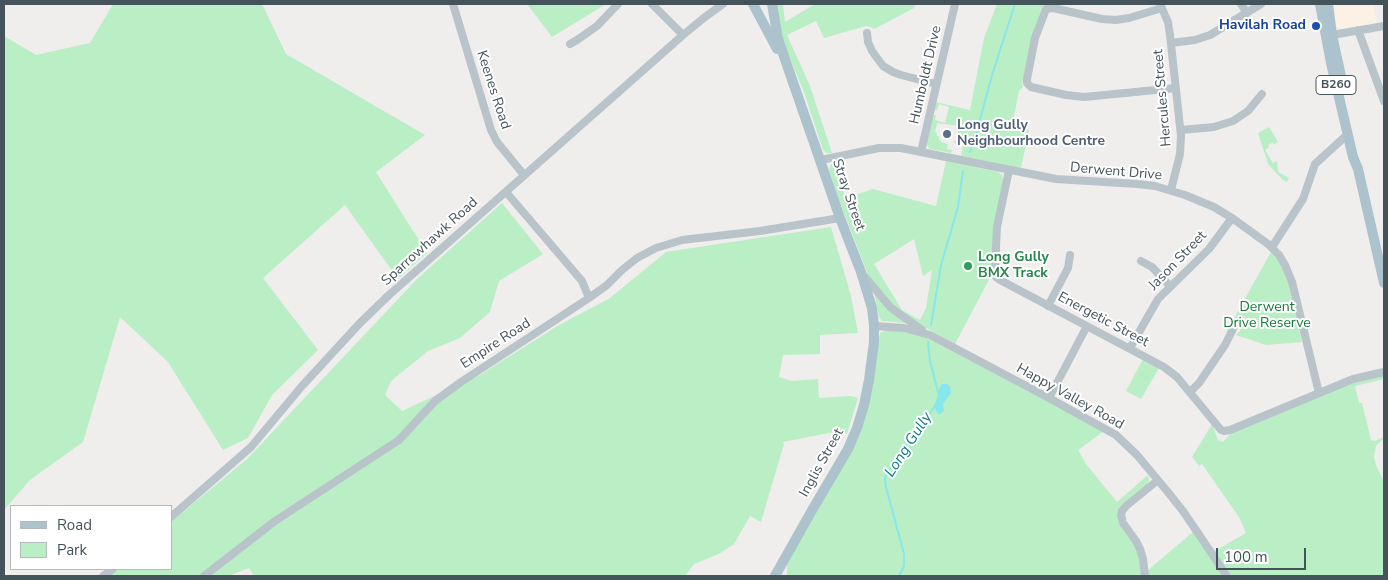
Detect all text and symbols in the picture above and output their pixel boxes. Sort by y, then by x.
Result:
place label: Havilah Road [1219,18,1306,34]
marker: Havilah Road [1310,20,1322,32]
street label: Humboldt Drive [907,24,945,126]
street label: Keenes Road [472,49,514,131]
street label: Hercules Street [1150,49,1176,147]
road number: B260 [1316,76,1356,94]
place label: Long Gully Neighbourhood Centre [957,118,1105,150]
marker: Long Gully Neighbourhood Centre [941,128,953,140]
street label: Stray Street [828,157,868,233]
street label: Derwent Drive [1069,160,1163,184]
street label: Sparrowhawk Road [378,194,482,290]
street label: Jason Street [1145,228,1211,294]
place label: Long Gully BMX Track [978,250,1049,282]
marker: Long Gully BMX Track [962,260,974,272]
street label: Energetic Street [1055,289,1151,351]
park label: Derwent Drive Reserve [1223,300,1311,332]
street label: Empire Road [458,315,534,373]
street label: Happy Valley Road [1013,360,1127,434]
water label: Long Gully [881,409,937,481]
street label: Inglis Street [796,426,848,500]
legend [10,505,172,570]
text: Road [57,515,92,535]
scale bar [1218,538,1308,570]
text: Park [57,540,87,560]
text: 100 m [1224,547,1268,567]

